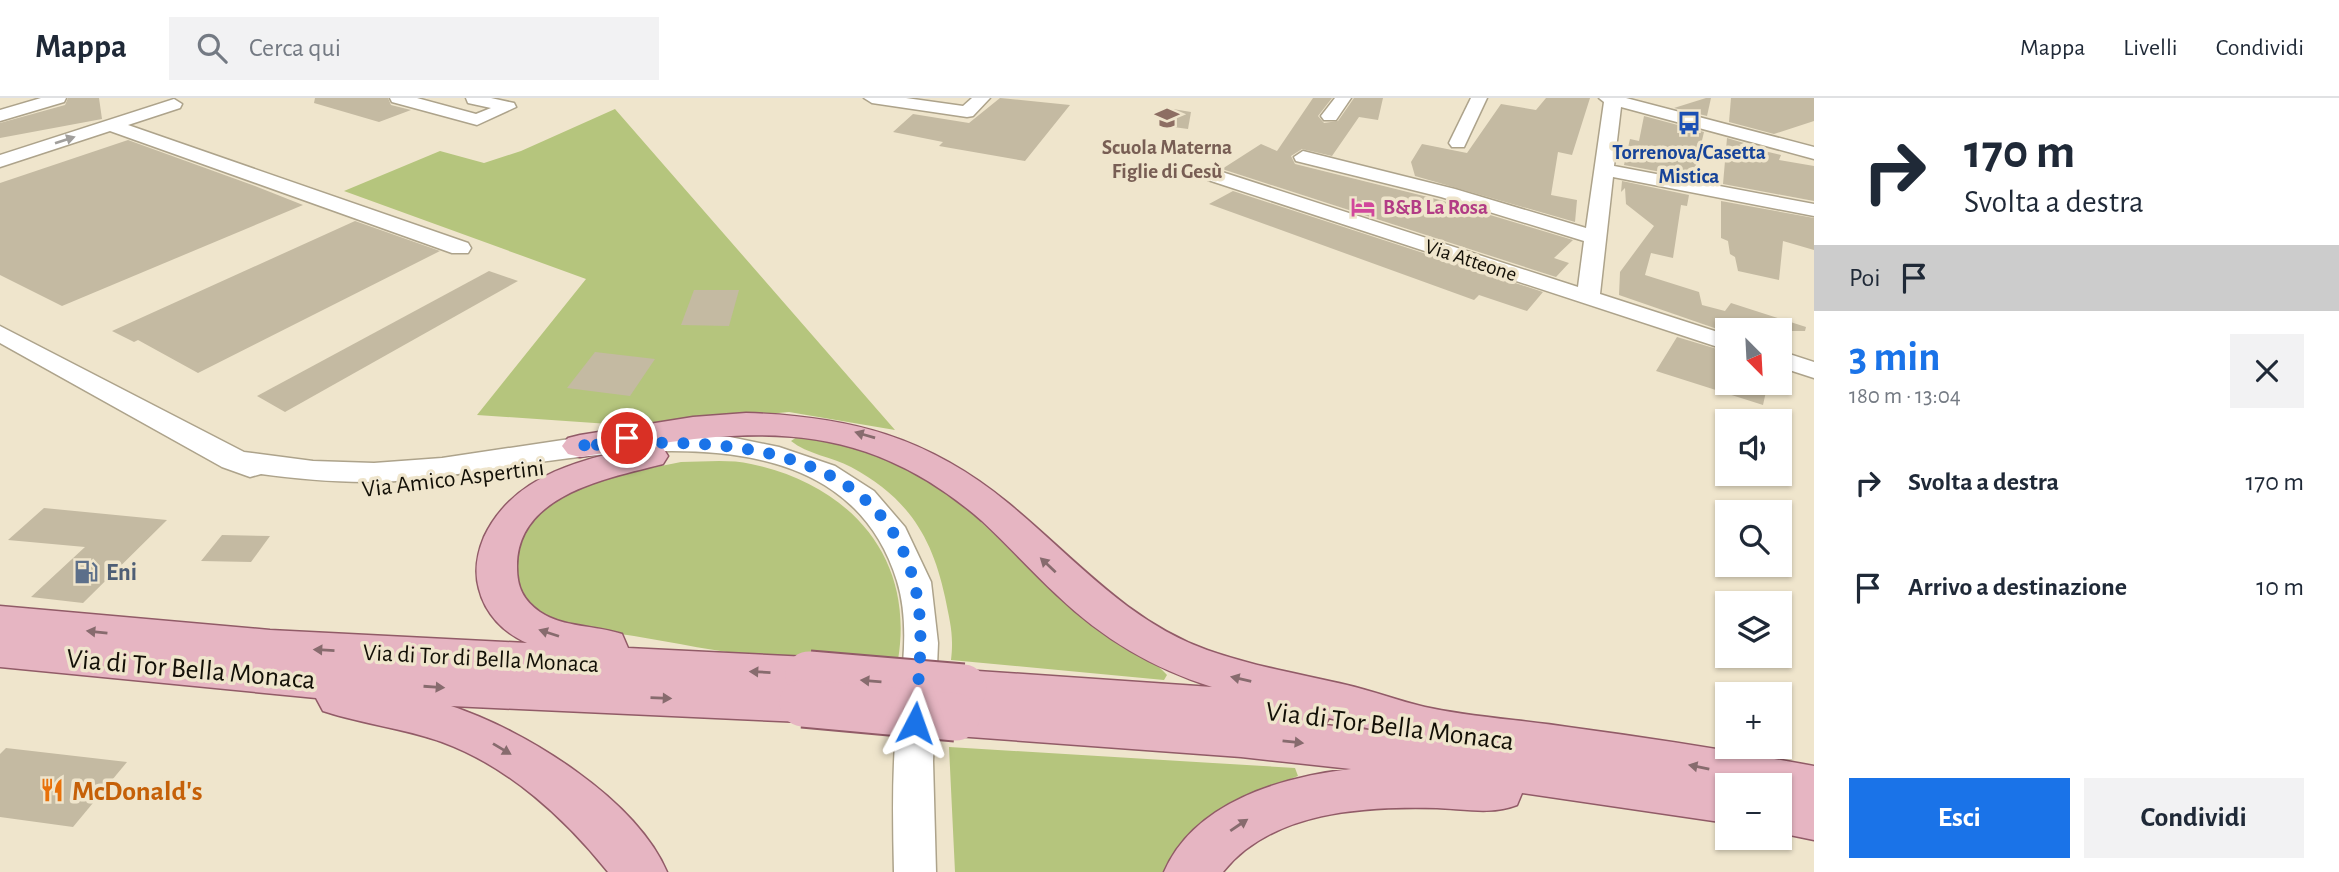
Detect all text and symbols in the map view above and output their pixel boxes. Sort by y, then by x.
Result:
search box [169,17,659,80]
icon: search [193,29,231,67]
text: Mappa [35,31,127,64]
text: Cerca qui [249,35,341,61]
text: Mappa [2020,36,2085,60]
text: Livelli [2123,36,2178,60]
text: Condividi [2216,36,2304,60]
school or university icon: Scuola Materna Figlie di Gesù [1153,104,1181,132]
bus stop icon: Torrenova/Casetta Mistica [1675,109,1703,137]
icon: right [1849,126,1940,217]
text: 170 m [1964,128,2075,177]
one-way arrow [55,134,76,145]
place label: Scuola Materna Figlie di Gesù [1102,137,1232,182]
place label: Torrenova/Casetta Mistica [1612,142,1766,187]
text: Svolta a destra [1964,186,2144,218]
hotel icon: B&B La Rosa [1349,193,1377,221]
place label: B&B La Rosa [1383,197,1488,218]
street label: Via Atteone [1422,236,1519,285]
icon: arrive [1895,259,1933,297]
text: Poi [1849,265,1881,291]
north arrow [1715,318,1792,396]
map controls [1715,318,1792,850]
button: close [2230,334,2304,408]
text: 3 min [1849,336,1941,378]
text: 180 m · 13:04 [1849,385,1961,408]
pin [597,408,657,468]
button: sound [1715,409,1792,486]
icon: arrive [608,419,646,457]
one-way arrow [854,430,875,440]
street label: Via Amico Aspertini [361,456,546,502]
icon: right [1849,464,1887,502]
text: Svolta a destra [1908,469,2059,495]
text: 170 m [2245,469,2304,495]
button: search [1715,500,1792,577]
one-way arrow [1040,557,1057,573]
fuel station icon: Eni [72,558,100,586]
place label: Eni [106,561,137,585]
icon: arrive [1849,569,1887,607]
text: Arrivo a destinazione [1908,574,2127,600]
text: 10 m [2256,574,2304,600]
button: layers [1715,591,1792,668]
one-way arrow [86,627,108,638]
one-way arrow [538,627,559,638]
street label: Via di Tor di Bella Monaca [362,641,600,677]
one-way arrow [313,644,335,655]
street label: Via di Tor Bella Monaca [65,645,317,695]
one-way arrow [748,667,770,678]
one-way arrow [1230,673,1252,684]
one-way arrow [859,675,881,686]
one-way arrow [423,681,445,692]
button: + [1715,682,1792,759]
position arrow [878,686,952,760]
one-way arrow [651,692,673,703]
street label: Via di Tor Bella Monaca [1264,698,1516,756]
one-way arrow [1282,737,1304,748]
one-way arrow [493,743,512,756]
one-way arrow [1688,761,1710,772]
button: − [1715,773,1792,850]
restaurant icon: McDonald's [38,776,66,804]
place label: McDonald's [72,778,202,806]
button: Esci [1849,778,2070,858]
button: Condividi [2084,778,2304,858]
one-way arrow [1230,818,1248,832]

